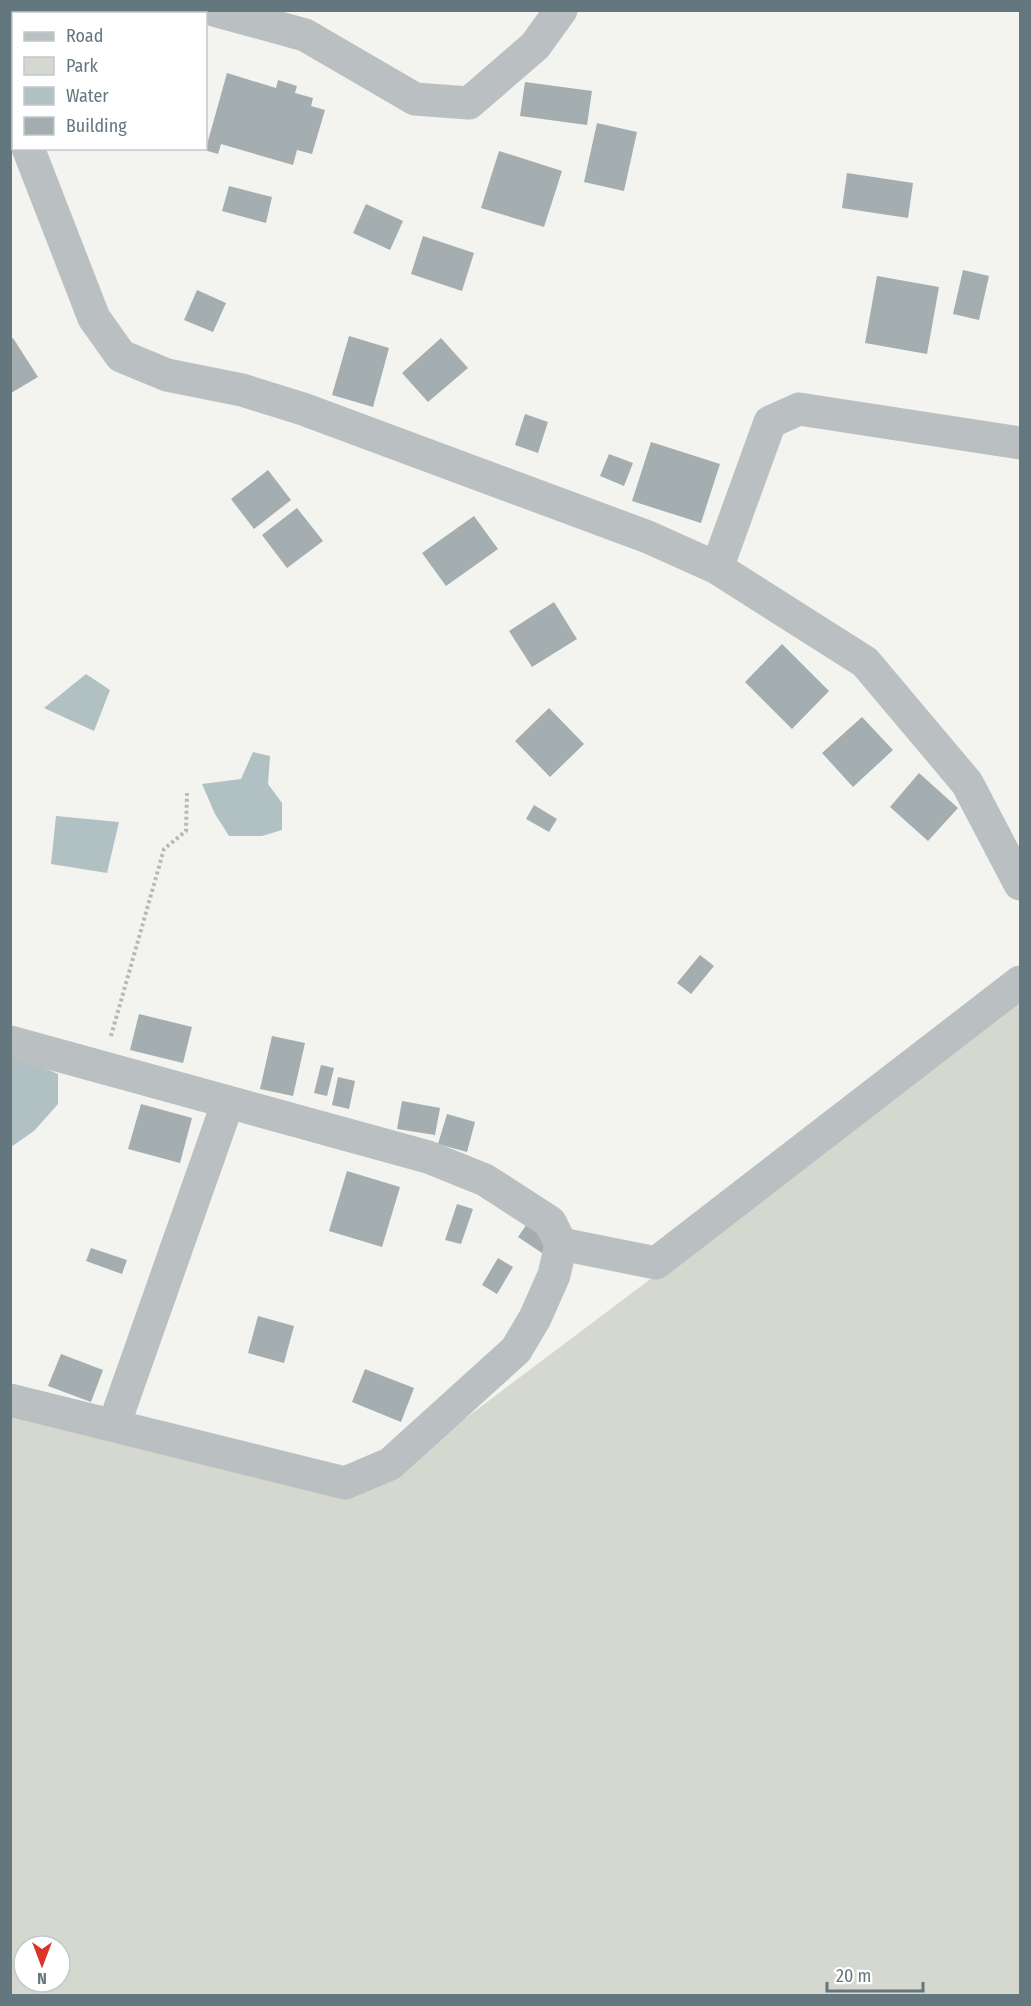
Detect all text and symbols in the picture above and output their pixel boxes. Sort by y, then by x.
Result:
legend [12,12,207,150]
text: Road [66,25,103,47]
text: Park [66,55,99,77]
text: Water [66,85,109,107]
text: Building [66,115,127,137]
north arrow [12,1934,72,1994]
scale bar [827,1955,923,1993]
text: 20 m [836,1965,871,1987]
text: N [37,1969,47,1988]

